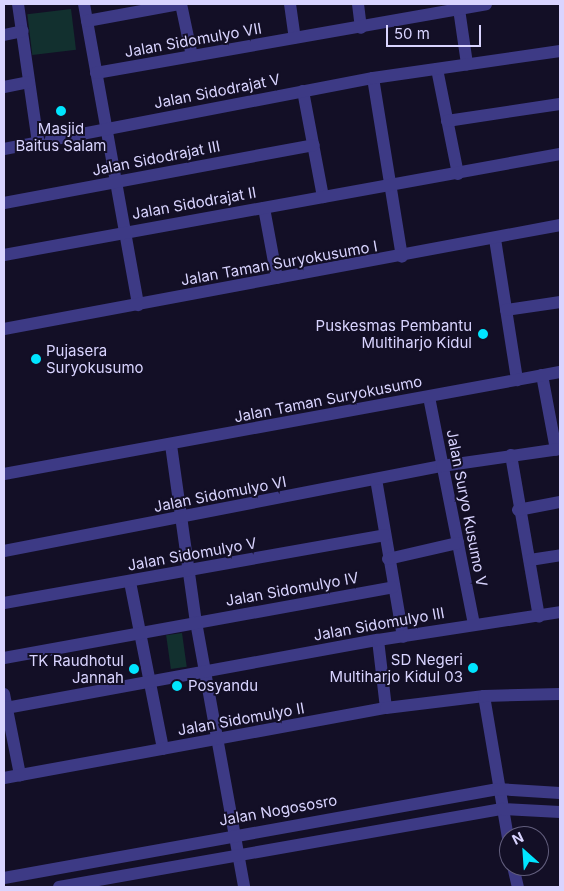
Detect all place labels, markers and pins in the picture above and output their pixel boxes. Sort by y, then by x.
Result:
marker: Masjid Baitus Salam [55,105,67,117]
place label: Masjid Baitus Salam [15,119,107,154]
place label: Puskesmas Pembantu Multiharjo Kidul [316,316,472,351]
marker: Puskesmas Pembantu Multiharjo Kidul [476,327,490,341]
place label: Pujasera Suryokusumo [46,341,144,376]
marker: Pujasera Suryokusumo [30,353,42,365]
place label: SD Negeri Multiharjo Kidul 03 [330,650,463,685]
place label: TK Raudhotul Jannah [29,651,124,686]
marker: SD Negeri Multiharjo Kidul 03 [467,662,479,674]
marker: TK Raudhotul Jannah [128,663,140,675]
place label: Posyandu [188,677,258,695]
marker: Posyandu [170,679,184,693]

